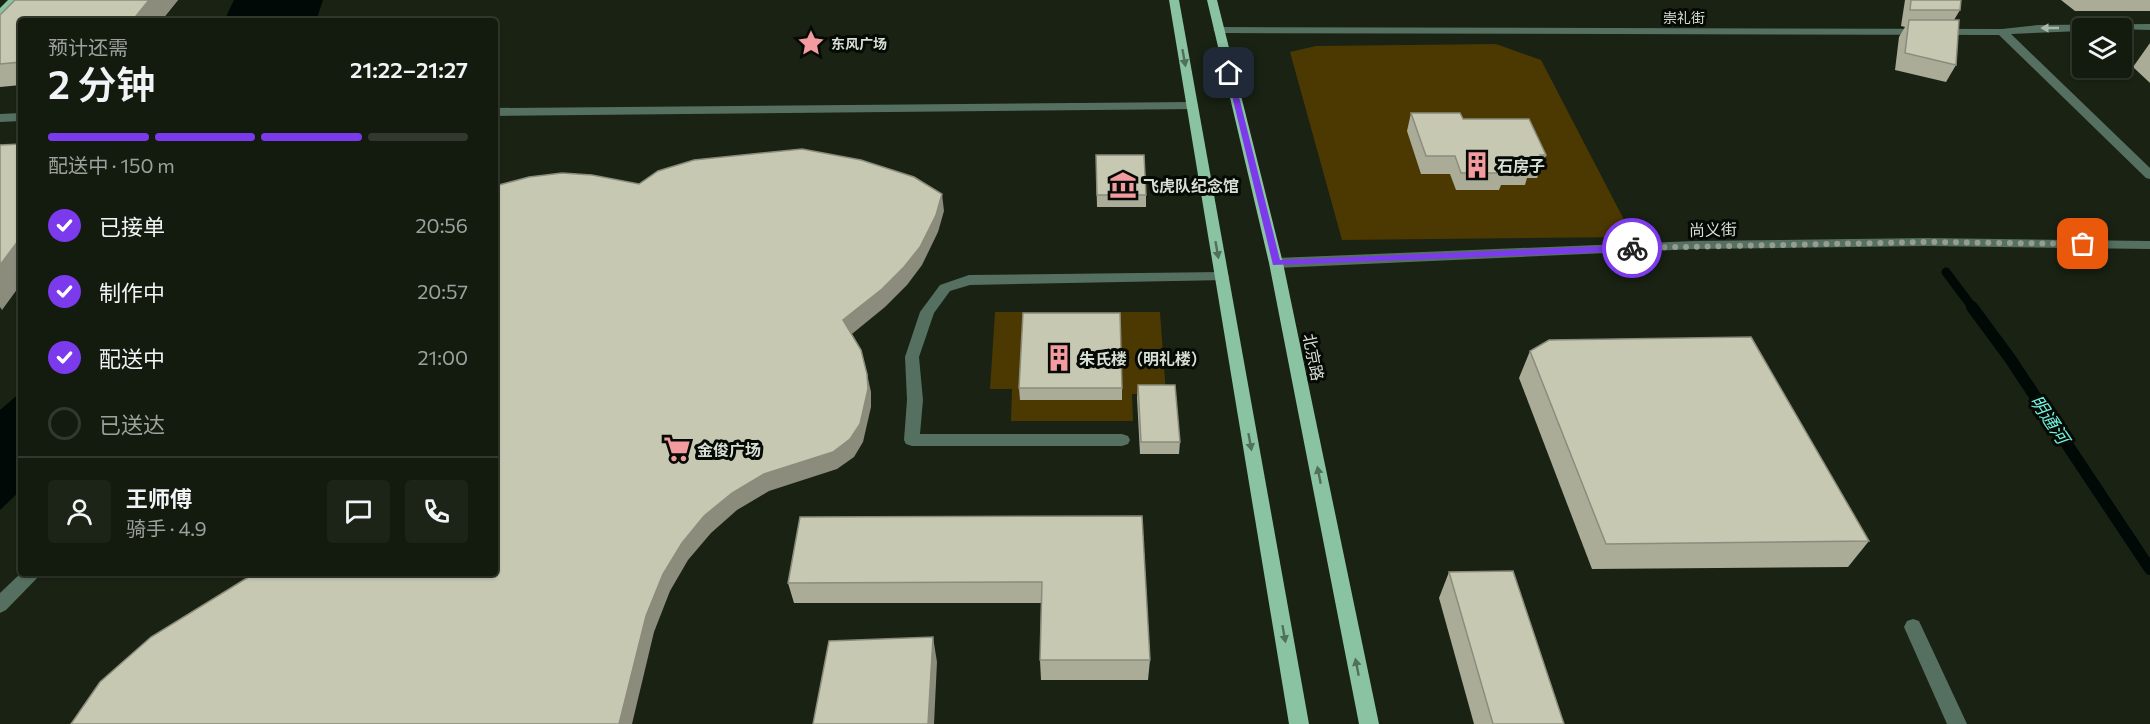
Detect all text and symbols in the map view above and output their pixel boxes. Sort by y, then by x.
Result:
street label: 崇礼街 [1663,9,1705,26]
map controls [2072,18,2132,78]
button: layers [2072,18,2132,78]
one-way arrow [2040,23,2059,33]
place icon: 东风广场 [796,28,826,58]
text: 预计还需 [48,35,128,59]
place label: 东风广场 [831,35,887,52]
pin [1203,47,1254,98]
one-way arrow [1180,48,1189,67]
text: 21:22–21:27 [350,56,468,83]
icon: home [1212,56,1245,89]
text: 2 分钟 [48,59,155,107]
building icon: 石房子 [1462,150,1492,180]
text: 配送中 · 150 m [48,153,175,177]
place label: 石房子 [1497,156,1545,175]
museum icon: 飞虎队纪念馆 [1108,170,1138,200]
place label: 飞虎队纪念馆 [1143,176,1239,195]
icon: check [48,209,81,242]
text: 已接单 [99,213,165,240]
text: 20:56 [416,213,468,237]
courier [1602,218,1662,278]
pin [2057,218,2108,269]
street label: 尚义街 [1689,219,1737,239]
icon: bag [2066,227,2099,260]
icon: bike [1616,232,1649,265]
one-way arrow [1213,240,1222,259]
icon: check [48,275,81,308]
text: 制作中 [99,279,165,306]
text: 20:57 [417,279,468,303]
street label: 北京路 [1300,332,1328,382]
icon: check [48,341,81,374]
building icon: 朱氏楼（明礼楼） [1044,343,1074,373]
text: 配送中 [99,345,165,372]
text: 21:00 [418,345,468,369]
place label: 朱氏楼（明礼楼） [1079,349,1207,368]
water label: 明通河 [2026,390,2076,450]
text: 已送达 [99,411,165,438]
one-way arrow [1246,433,1255,452]
supermarket icon: 金俊广场 [662,434,692,464]
place label: 金俊广场 [697,440,761,459]
one-way arrow [1314,466,1323,485]
button: person [48,480,111,543]
button: chat [327,480,390,543]
button: phone [405,480,468,543]
text: 王师傅 [126,485,192,512]
text: 骑手 · 4.9 [126,516,207,540]
one-way arrow [1280,625,1289,644]
one-way arrow [1352,657,1361,676]

